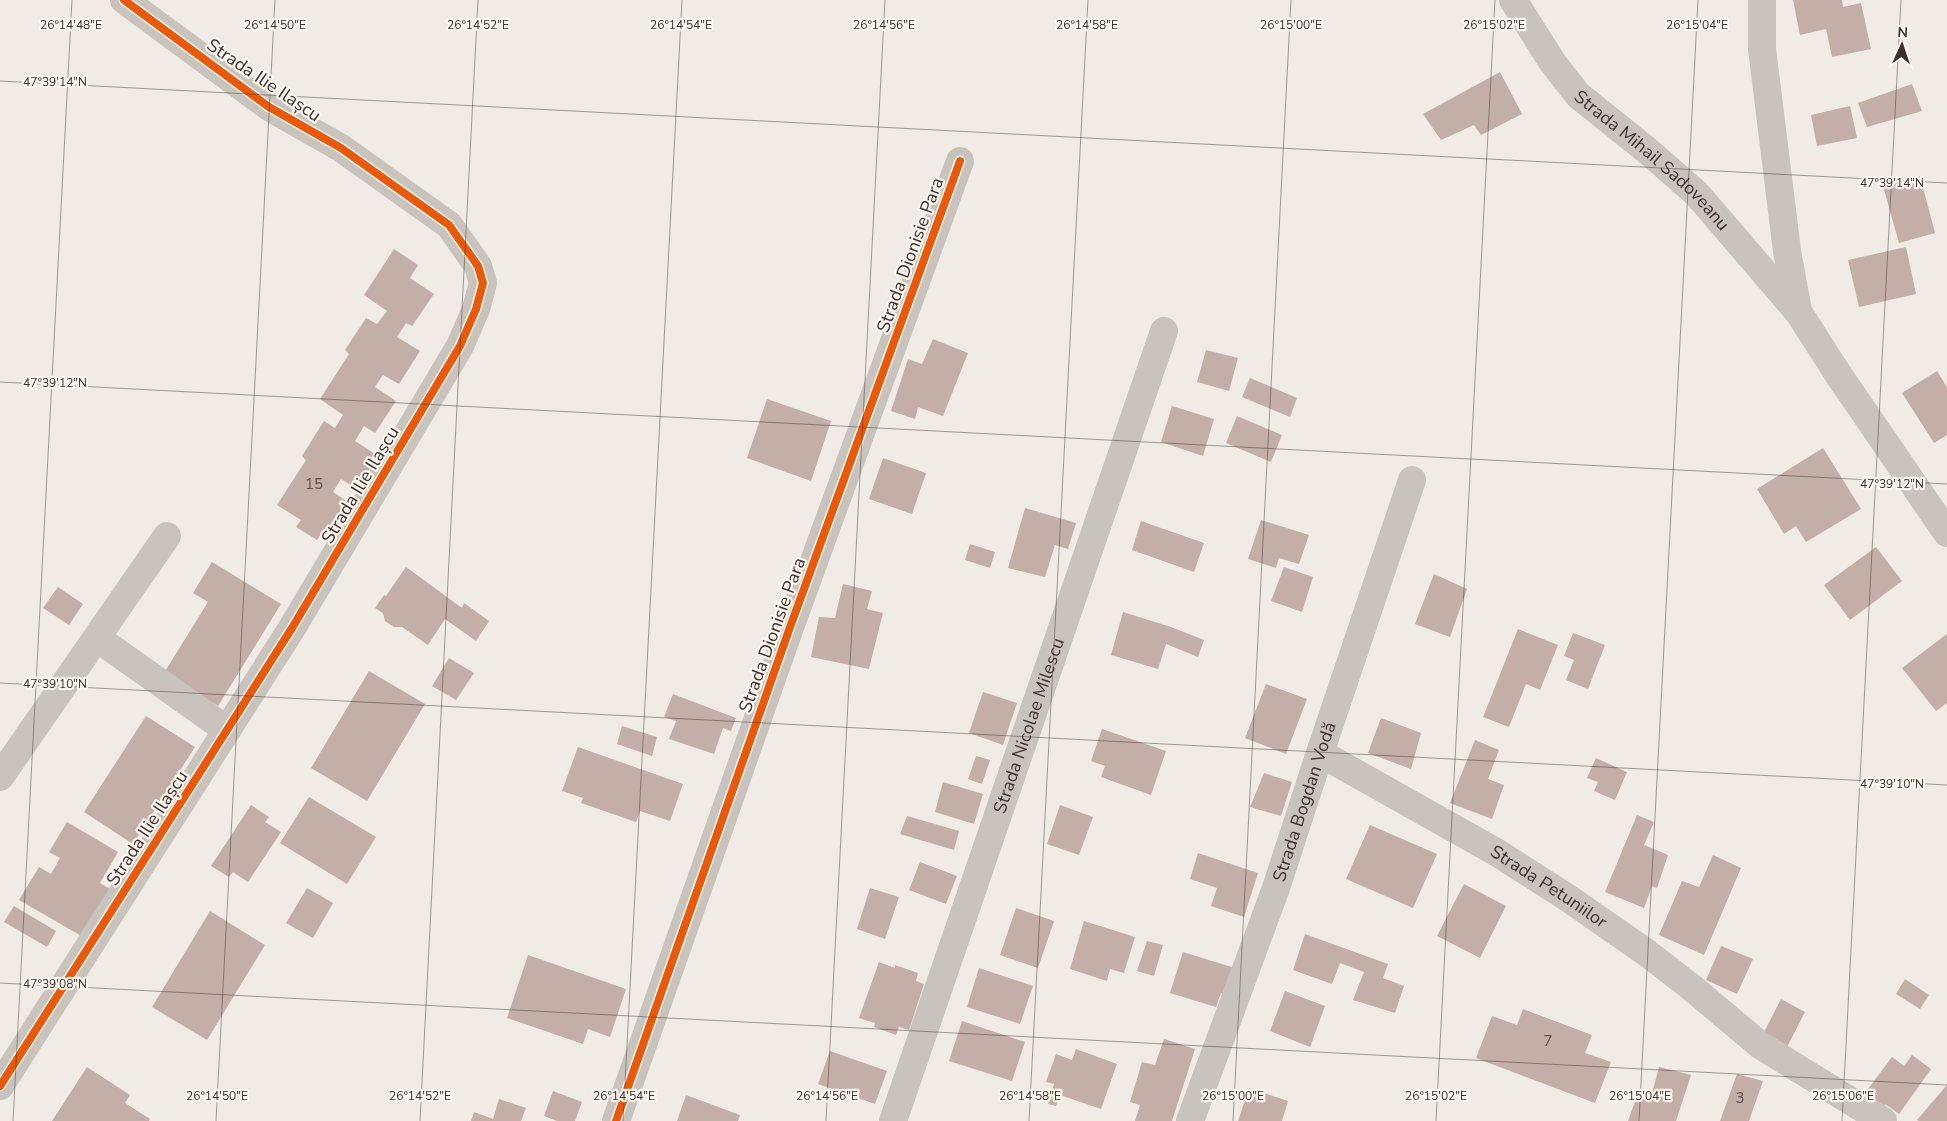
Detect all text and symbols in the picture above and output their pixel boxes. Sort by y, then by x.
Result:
text: 26°14'48"E [40,17,102,33]
text: 26°14'50"E [244,17,306,33]
text: 26°14'52"E [447,17,509,33]
text: 26°14'54"E [650,17,712,33]
text: 26°14'56"E [853,17,915,33]
text: 26°14'58"E [1056,17,1118,33]
text: 26°15'00"E [1260,17,1322,33]
text: 26°15'02"E [1463,17,1525,33]
text: 26°15'04"E [1666,17,1728,33]
north arrow [1877,20,1927,70]
text: N [1897,23,1908,42]
street label: Strada Ilie Ilașcu [202,33,326,127]
text: 47°39'14"N [23,74,87,90]
street label: Strada Mihail Sadoveanu [1569,85,1735,236]
street label: Strada Dionisie Para [871,174,949,336]
text: 47°39'14"N [1860,175,1924,191]
text: 47°39'12"N [23,375,87,391]
street label: Strada Ilie Ilașcu [316,422,404,548]
house number: 15 [305,474,323,494]
text: 47°39'12"N [1860,476,1924,492]
street label: Strada Dionisie Para [733,554,811,716]
street label: Strada Nicolae Milescu [987,635,1070,817]
text: 47°39'10"N [23,676,87,692]
street label: Strada Bogdan Vodă [1267,719,1342,885]
street label: Strada Ilie Ilașcu [101,766,193,890]
text: 47°39'10"N [1860,776,1924,792]
street label: Strada Petuniilor [1486,839,1612,934]
text: 47°39'08"N [23,976,87,992]
house number: 7 [1543,1031,1553,1051]
text: 26°14'50"E [186,1088,248,1104]
text: 26°14'52"E [389,1088,451,1104]
text: 26°14'54"E [593,1088,655,1104]
text: 26°14'56"E [796,1088,858,1104]
text: 26°14'58"E [999,1088,1061,1104]
text: 26°15'00"E [1202,1088,1264,1104]
text: 26°15'02"E [1405,1088,1467,1104]
text: 26°15'04"E [1609,1088,1671,1104]
house number: 3 [1735,1088,1745,1108]
text: 26°15'06"E [1812,1088,1874,1104]

